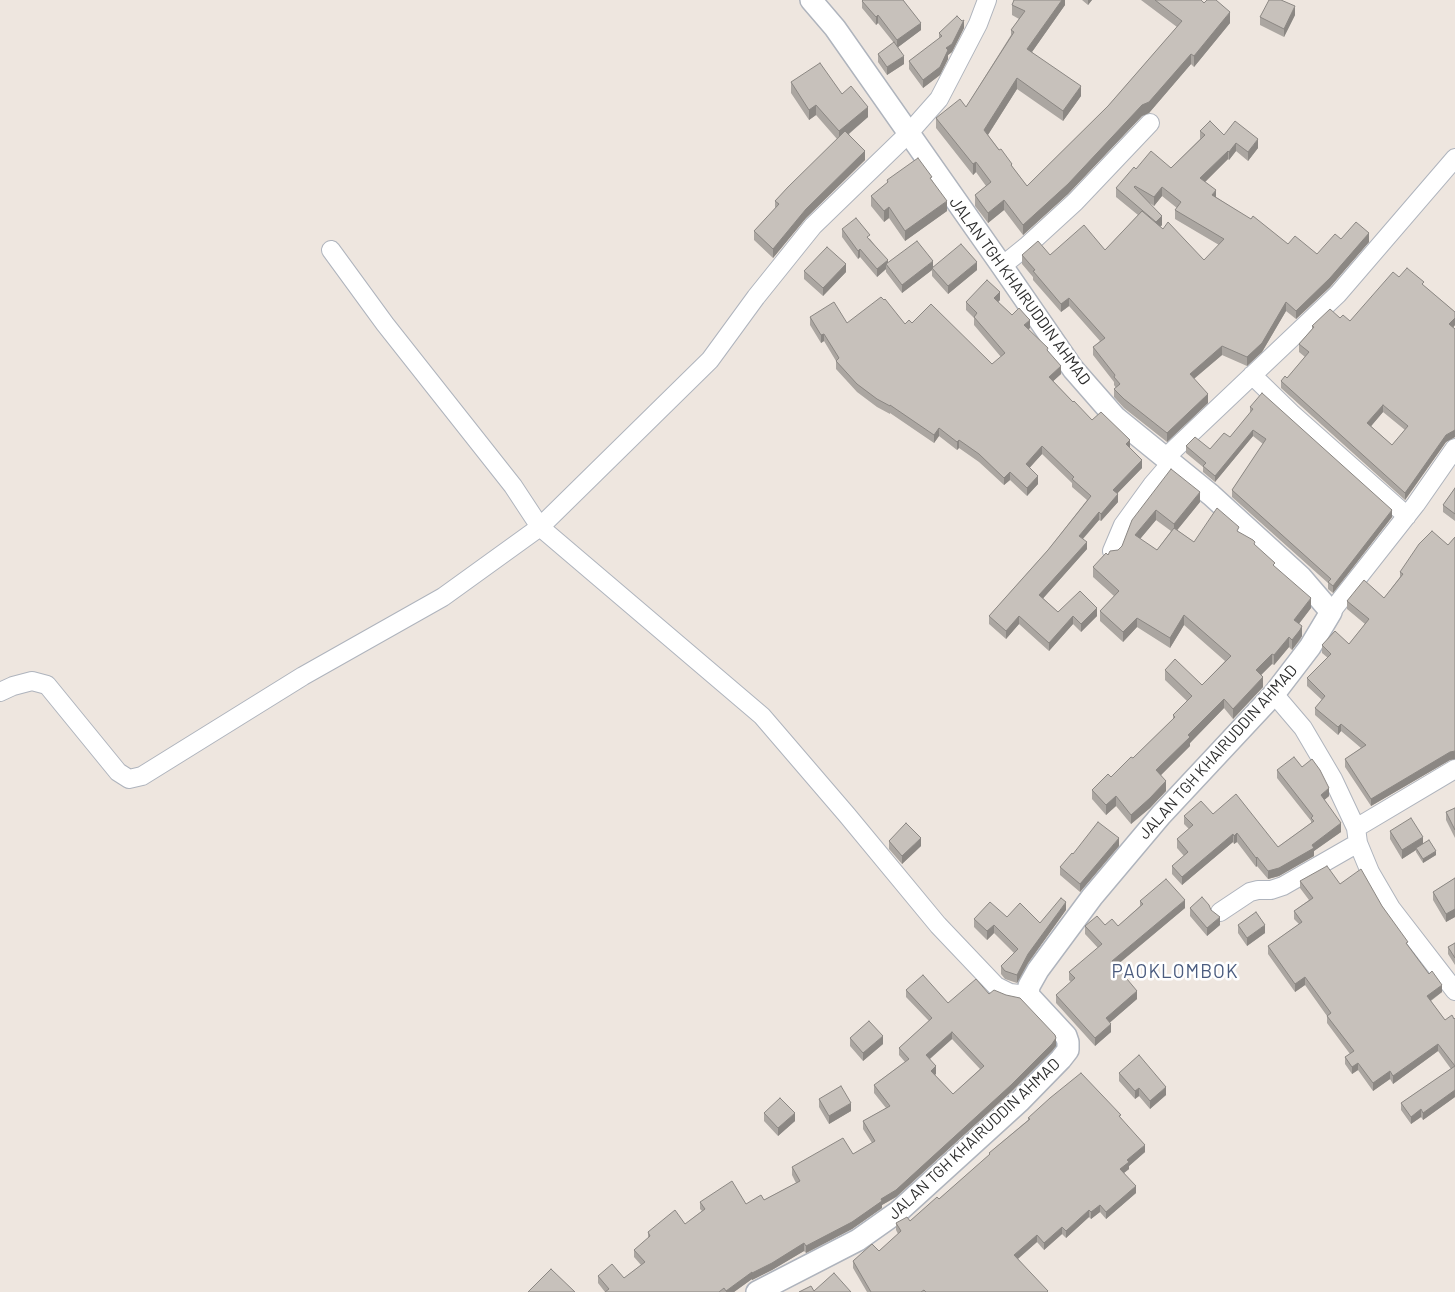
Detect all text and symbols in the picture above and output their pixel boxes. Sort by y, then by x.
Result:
street label: JALAN TGH KHAIRUDDIN AHMAD [945,193,1095,389]
street label: JALAN TGH KHAIRUDDIN AHMAD [1135,661,1301,843]
district label: PAOKLOMBOK [1110,961,1240,983]
street label: JALAN TGH KHAIRUDDIN AHMAD [884,1054,1064,1224]

